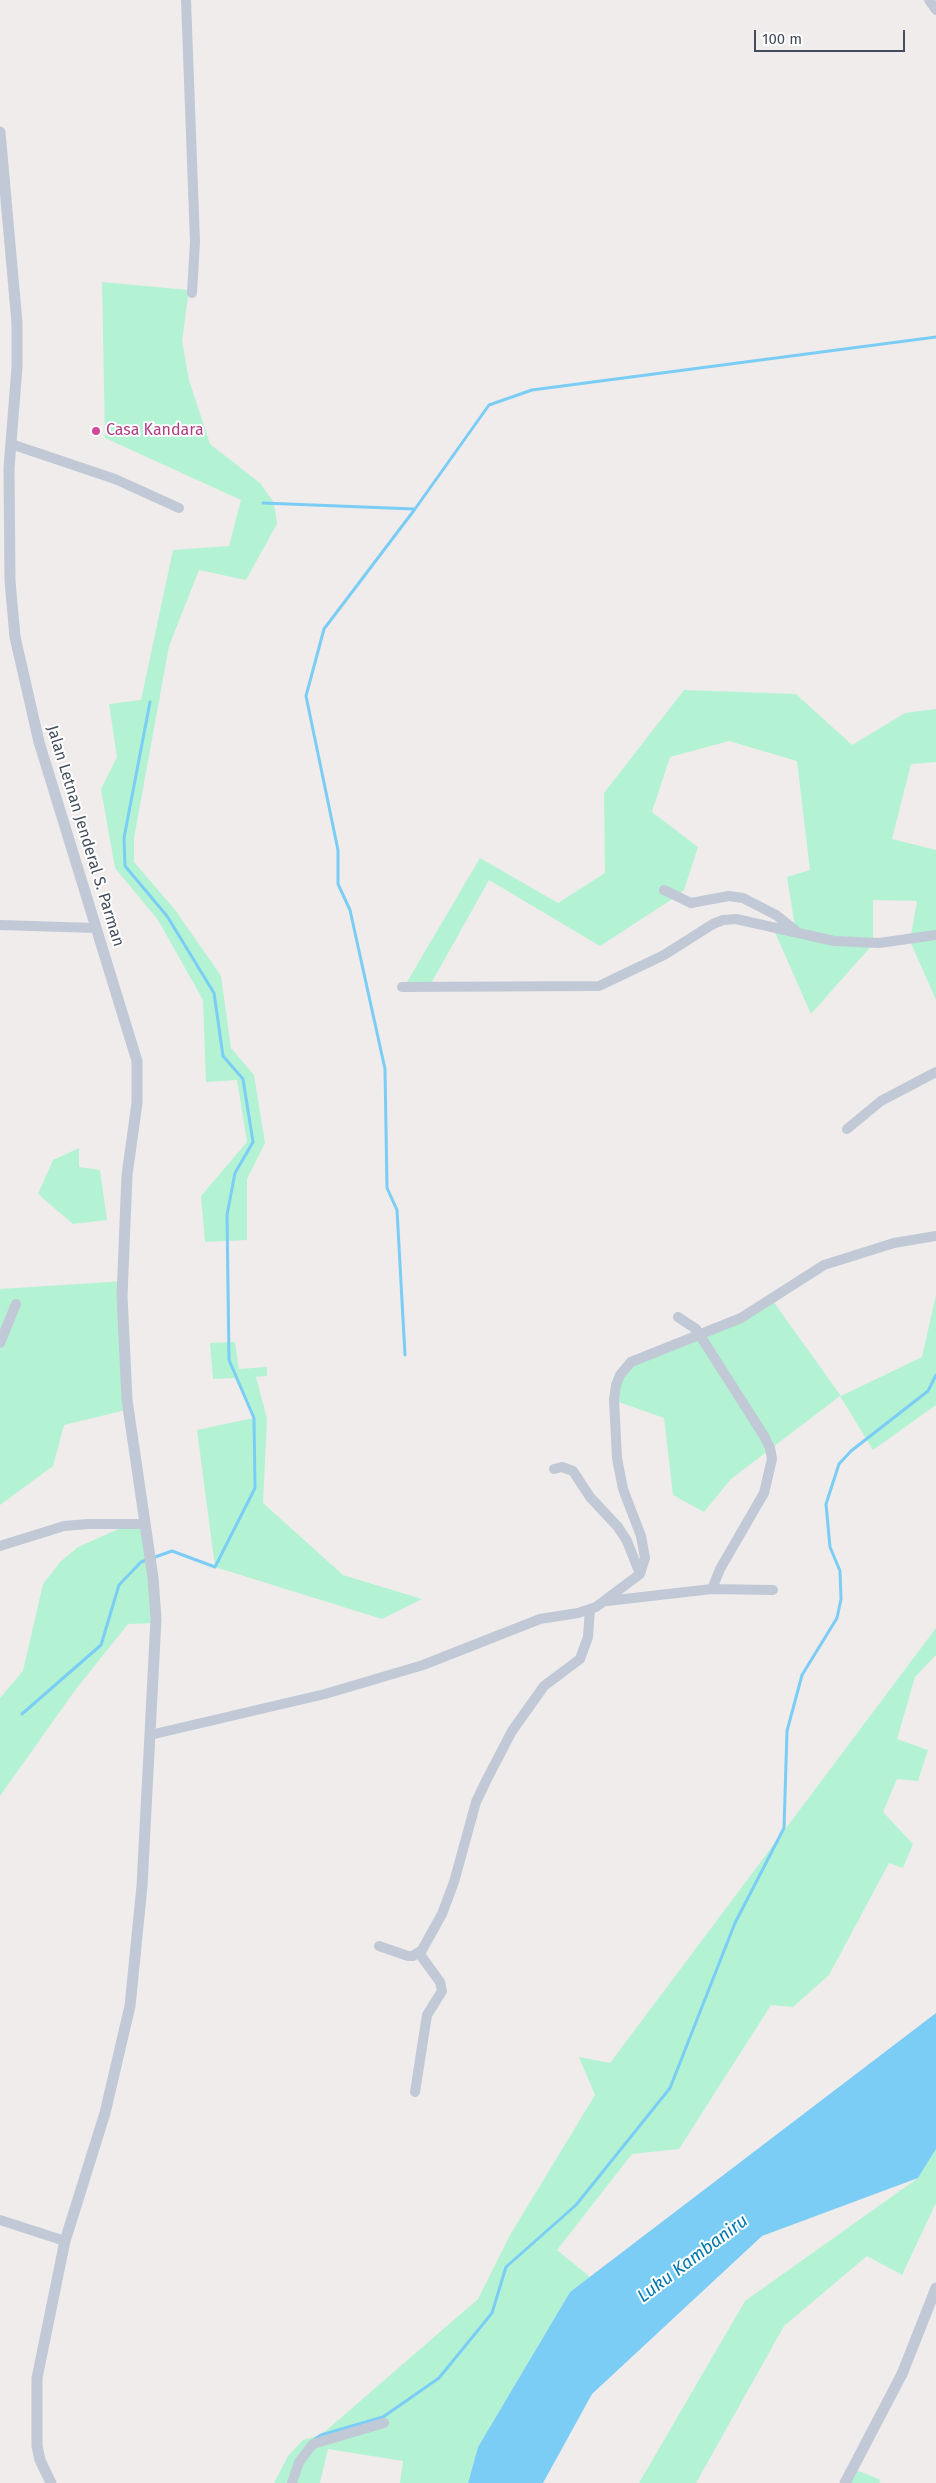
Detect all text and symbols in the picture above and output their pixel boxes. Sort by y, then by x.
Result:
scale bar [756,20,907,52]
text: 100 m [762,30,802,48]
place label: Casa Kandara [106,421,204,441]
marker: Casa Kandara [90,425,102,437]
street label: Jalan Letnan Jenderal S. Parman [42,723,128,949]
water label: Luku Kambaniru [633,2210,753,2308]

